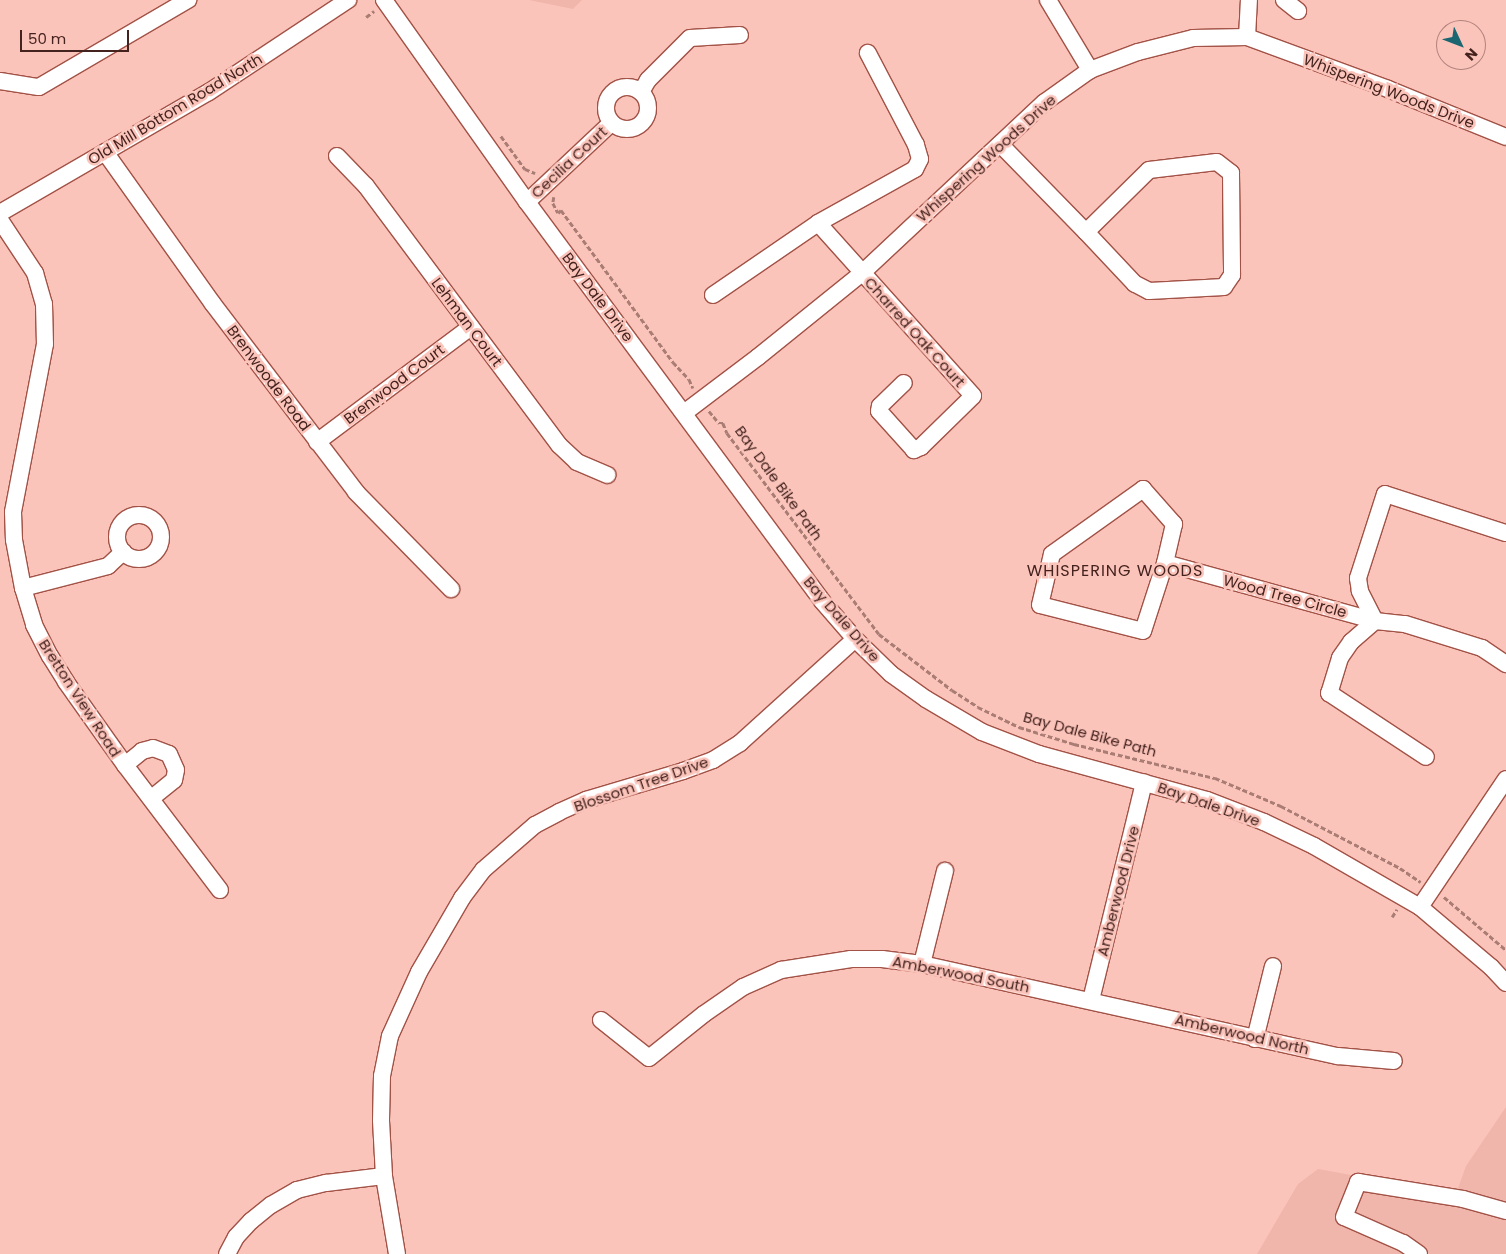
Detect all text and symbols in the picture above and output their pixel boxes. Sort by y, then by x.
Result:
scale bar [22,20,131,52]
north arrow [1436,20,1486,70]
text: 50 m [28,28,66,49]
text: N [1460,44,1482,65]
street label: Old Mill Bottom Road North [85,50,265,168]
street label: Whispering Woods Drive [1301,50,1477,132]
street label: Whispering Woods Drive [912,91,1060,225]
street label: Cecilia Court [527,122,611,202]
street label: Bay Dale Drive [559,249,637,345]
street label: Charred Oak Court [861,273,969,391]
street label: Lehman Court [428,274,506,370]
street label: Brenwoode Road [223,322,315,434]
street label: Brenwood Court [340,340,448,428]
street label: Bay Dale Bike Path [731,422,827,544]
district label: WHISPERING WOODS [1025,561,1205,581]
street label: Wood Tree Circle [1221,571,1349,621]
street label: Bay Dale Drive [800,573,884,665]
street label: Bretton View Road [35,636,125,760]
street label: Bay Dale Bike Path [1021,708,1159,760]
street label: Blossom Tree Drive [571,753,711,815]
street label: Bay Dale Drive [1155,778,1263,830]
street label: Amberwood Drive [1093,824,1143,958]
street label: Amberwood South [891,952,1031,996]
street label: Amberwood North [1173,1010,1311,1058]

